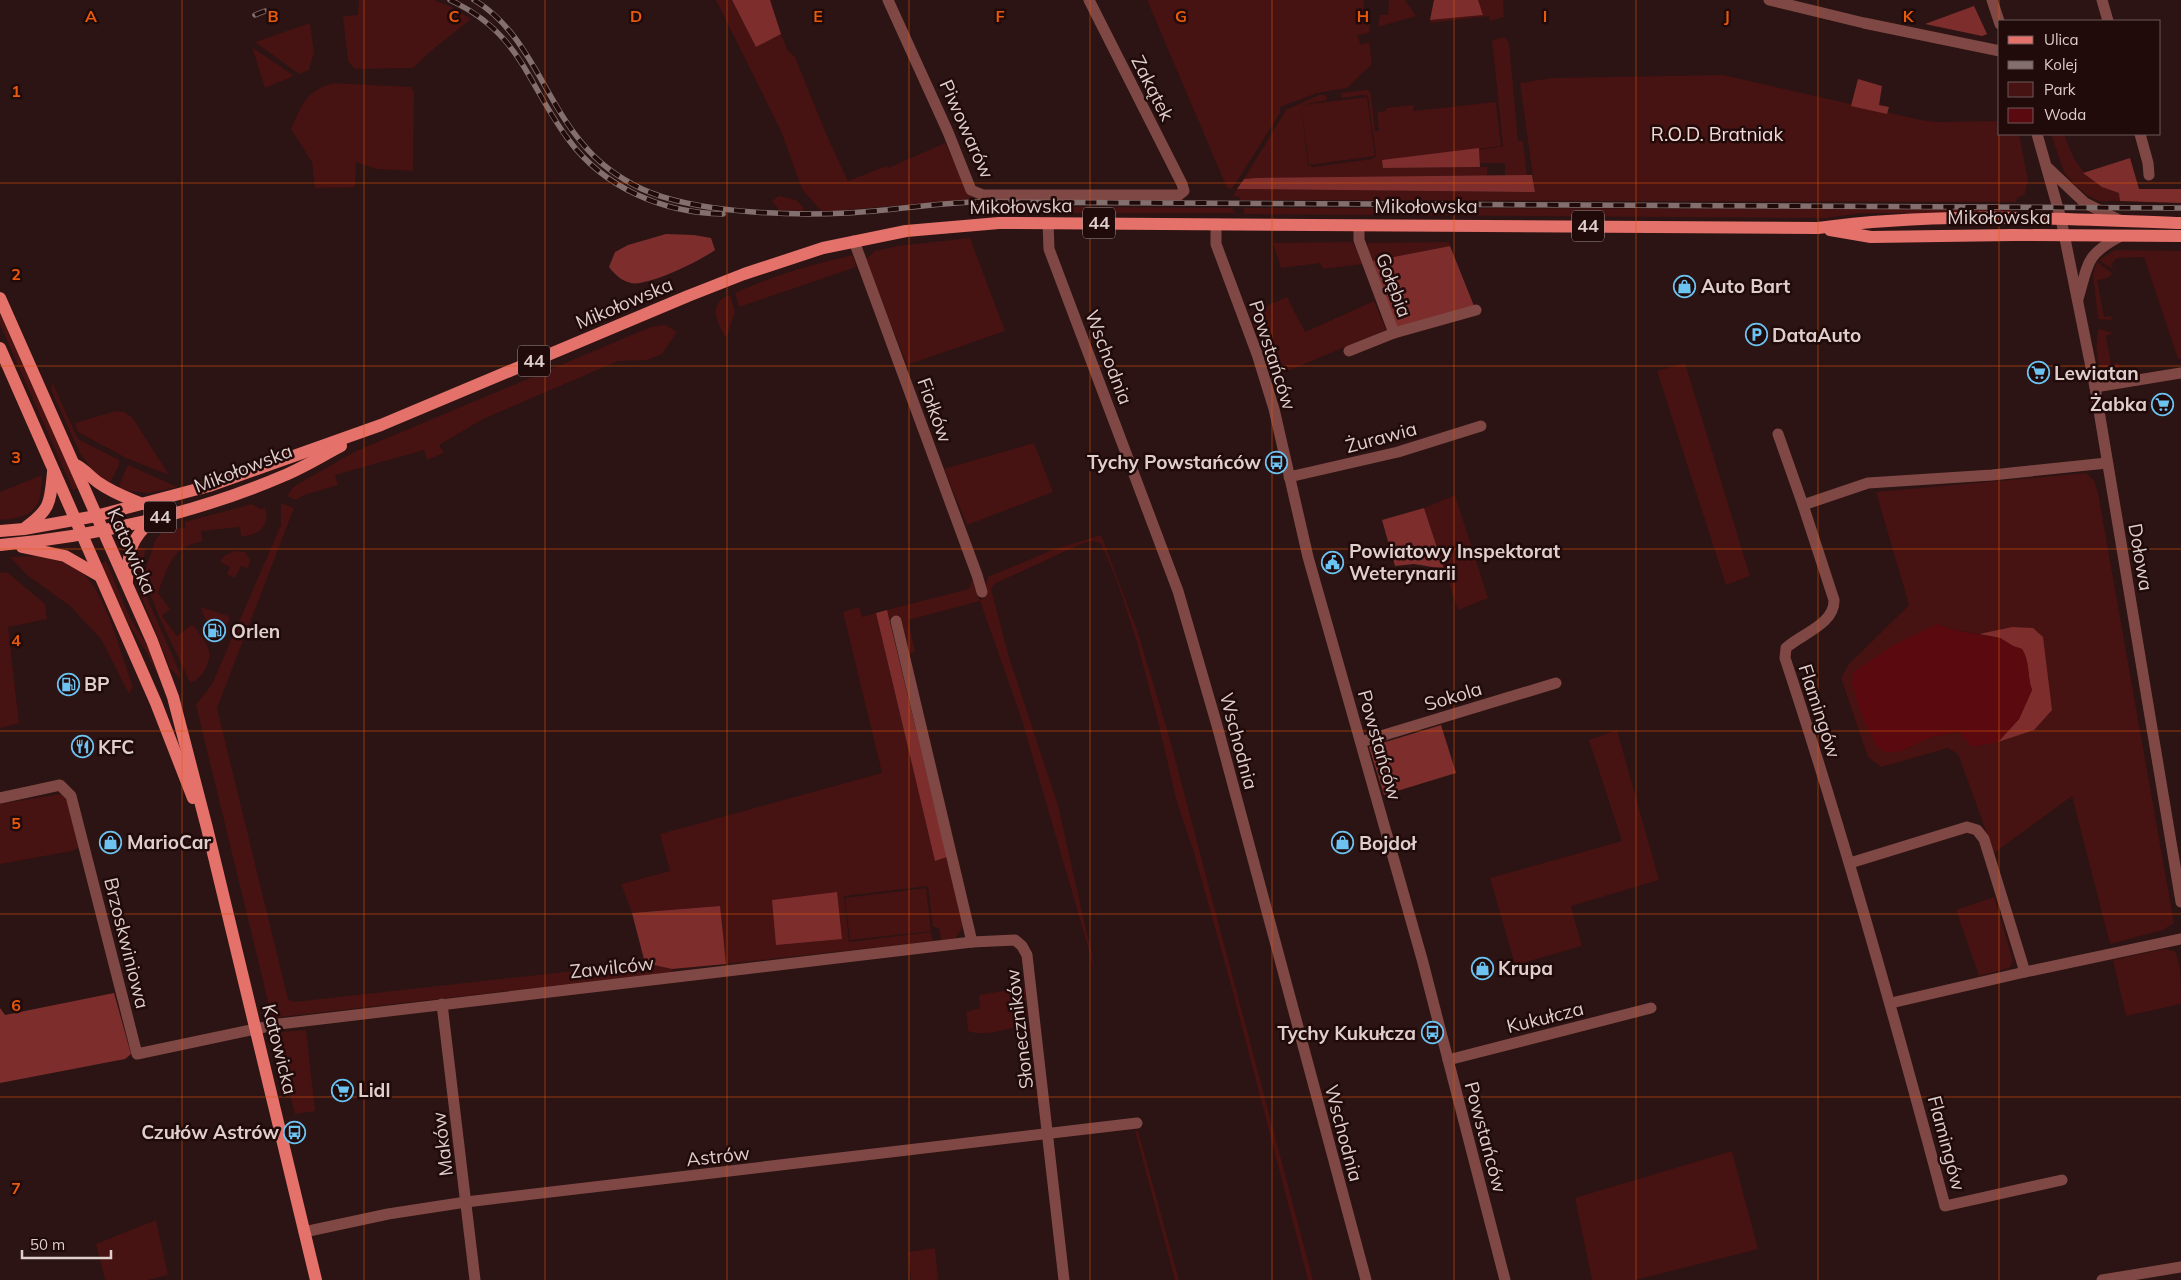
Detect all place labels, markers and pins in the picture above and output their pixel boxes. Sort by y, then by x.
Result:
shop icon: Auto Bart [1673,274,1697,298]
place label: Auto Bart [1701,274,1790,298]
parking icon: DataAuto [1744,323,1768,347]
place label: DataAuto [1772,323,1861,347]
supermarket icon: Lewiatan [2026,361,2050,385]
place label: Lewiatan [2054,361,2139,385]
place label: Żabka [2090,392,2147,416]
supermarket icon: Żabka [2151,392,2175,416]
place label: Tychy Powstańców [1087,450,1261,474]
bus stop icon: Tychy Powstańców [1265,450,1289,474]
place label: Powiatowy Inspektorat Weterynarii [1349,539,1560,585]
public building icon: Powiatowy Inspektorat Weterynarii [1321,550,1345,574]
fuel station icon: Orlen [203,619,227,643]
place label: Orlen [231,619,280,643]
fuel station icon: BP [56,672,80,696]
place label: BP [84,672,110,696]
restaurant icon: KFC [70,735,94,759]
place label: KFC [98,735,134,759]
shop icon: MarioCar [99,830,123,854]
place label: MarioCar [127,830,211,854]
shop icon: Bojdoł [1331,831,1355,855]
place label: Bojdoł [1359,831,1417,855]
shop icon: Krupa [1470,956,1494,980]
place label: Krupa [1498,956,1553,980]
place label: Tychy Kukułcza [1277,1021,1416,1045]
bus stop icon: Tychy Kukułcza [1420,1021,1444,1045]
supermarket icon: Lidl [330,1078,354,1102]
place label: Lidl [358,1078,390,1102]
place label: Czułów Astrów [141,1120,279,1144]
bus stop icon: Czułów Astrów [283,1120,307,1144]

